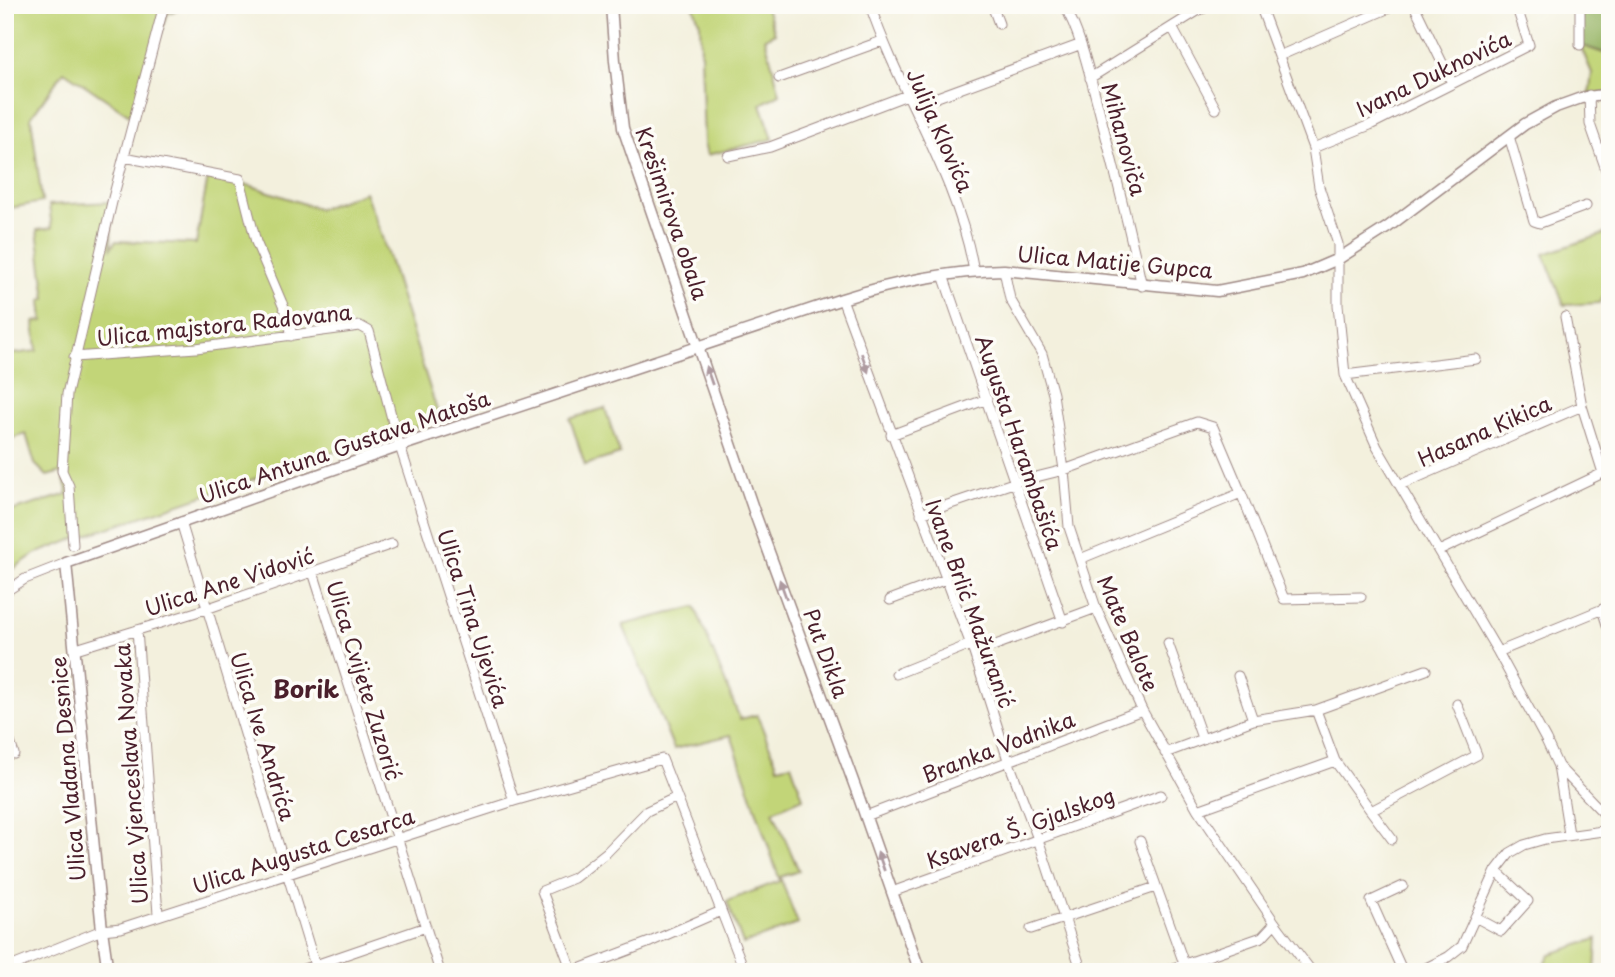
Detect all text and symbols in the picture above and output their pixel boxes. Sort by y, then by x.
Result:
street label: Ivana Duknovića [1350,21,1517,124]
street label: Julija Klovića [899,63,983,198]
street label: Mihanoviča [1095,79,1156,200]
street label: Krešimirova obala [628,122,718,304]
street label: Ulica Matije Gupca [1016,237,1215,286]
street label: Ulica majstora Radovana [95,295,354,353]
street label: Augusta Harambašića [968,330,1072,555]
one-way arrow [859,353,870,374]
one-way arrow [703,365,714,386]
street label: Ulica Antuna Gustava Matoša [194,381,494,511]
street label: Hasana Kikica [1412,386,1557,474]
street label: Ivane Brlić Mažuranić [918,494,1024,712]
street label: Ulica Tina Ujevića [430,524,518,712]
street label: Ulica Ane Vidović [140,539,318,623]
street label: Mate Balote [1090,570,1168,696]
street label: Ulica Cvijete Zuzorić [319,576,411,784]
one-way arrow [777,578,788,599]
street label: Put Dikla [796,604,858,702]
street label: Ulica Vjenceslava Novaka [105,642,155,905]
street label: Ulica Ive Andrića [223,648,305,825]
street label: Ulica Vladana Desnice [41,655,93,883]
district label: Borik [273,670,339,706]
street label: Branka Vodnika [917,702,1080,790]
street label: Ksavera Š. Gjalskog [921,778,1119,876]
street label: Ulica Augusta Cesarca [188,799,419,901]
one-way arrow [875,850,886,871]

